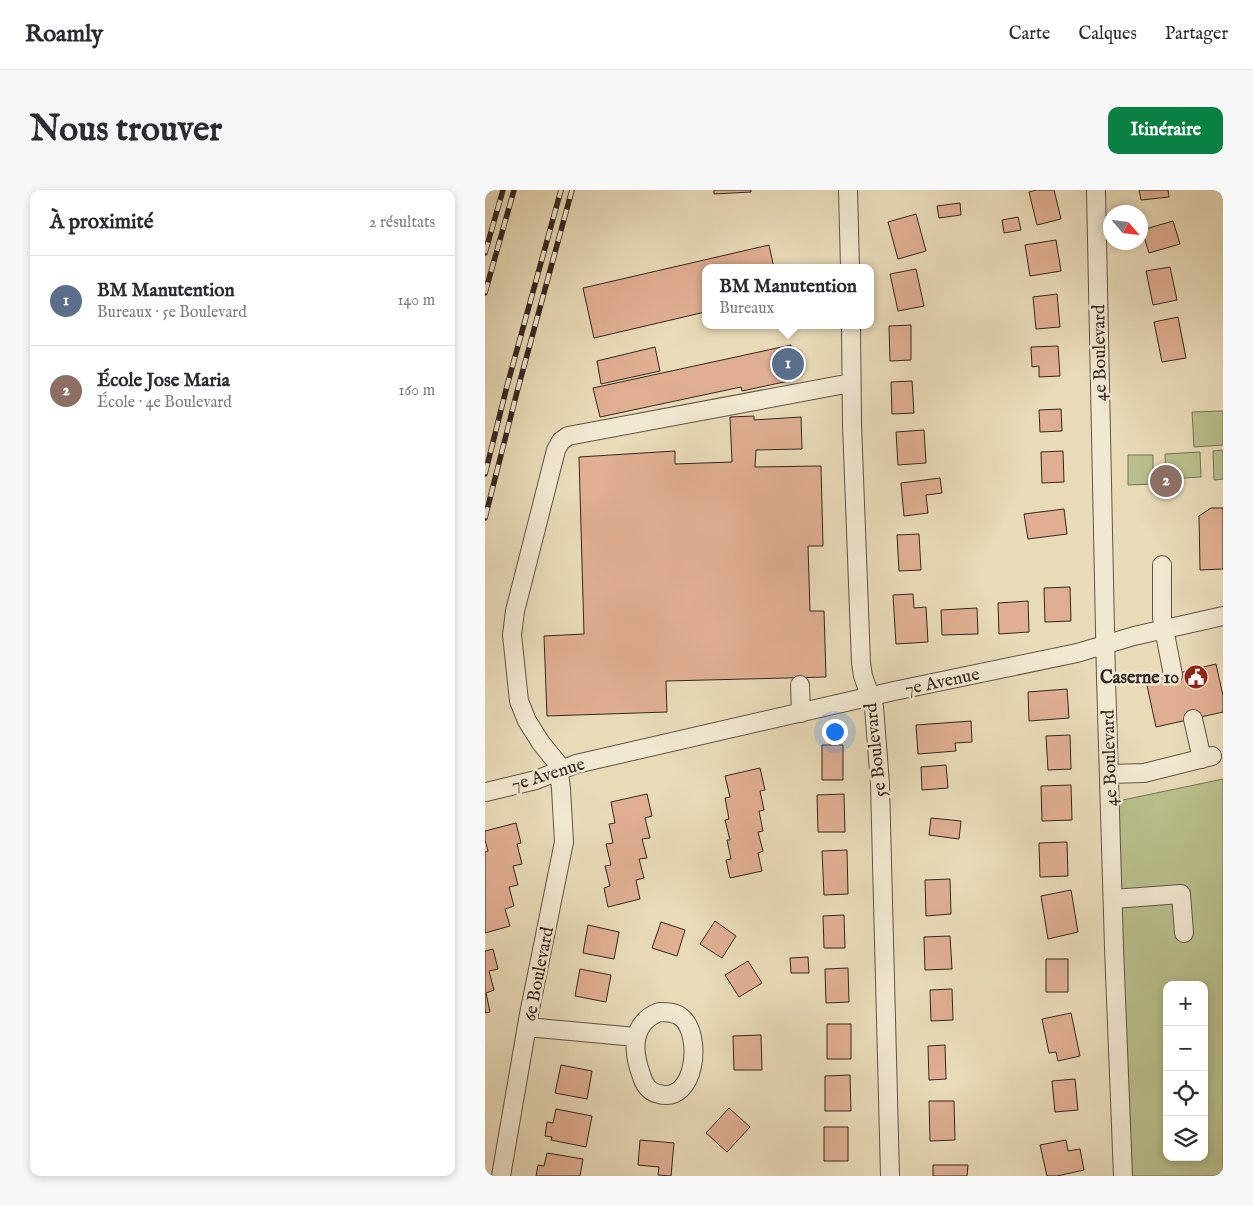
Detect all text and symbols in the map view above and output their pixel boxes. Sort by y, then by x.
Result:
text: Roamly [25,19,103,50]
text: Carte [1009,23,1050,46]
text: Calques [1078,23,1137,46]
text: Partager [1165,23,1228,46]
button: Itinéraire [1108,107,1223,154]
text: Nous trouver [30,108,222,153]
north arrow [1103,205,1148,250]
text: À proximité [50,209,153,236]
text: 2 résultats [369,213,435,233]
popup [702,264,874,329]
text: BM Manutention [719,275,857,299]
text: BM Manutention [97,279,235,303]
text: 1 [63,291,69,311]
text: 140 m [397,291,435,311]
text: Bureaux [719,299,774,319]
text: Bureaux · 5e Boulevard [97,303,247,323]
street label: 4e Boulevard [1088,304,1113,402]
pin: 1 [772,345,804,383]
text: École Jose Maria [97,369,230,393]
text: 2 [62,381,70,401]
text: 160 m [399,381,435,401]
text: École · 4e Boulevard [97,393,232,413]
pin: 2 [1150,462,1182,500]
street label: 7e Avenue [903,663,982,702]
public building icon: Caserne 10 [1183,664,1209,690]
place label: Caserne 10 [1100,667,1179,690]
street label: 5e Boulevard [860,701,893,798]
street label: 4e Boulevard [1097,709,1124,807]
your location [822,719,848,745]
street label: 7e Avenue [509,753,588,797]
street label: 6e Boulevard [519,925,560,1023]
map controls [1163,981,1208,1161]
button: + [1163,981,1208,1026]
button: − [1163,1026,1208,1071]
button: locate [1163,1071,1208,1116]
button: layers [1163,1116,1208,1161]

